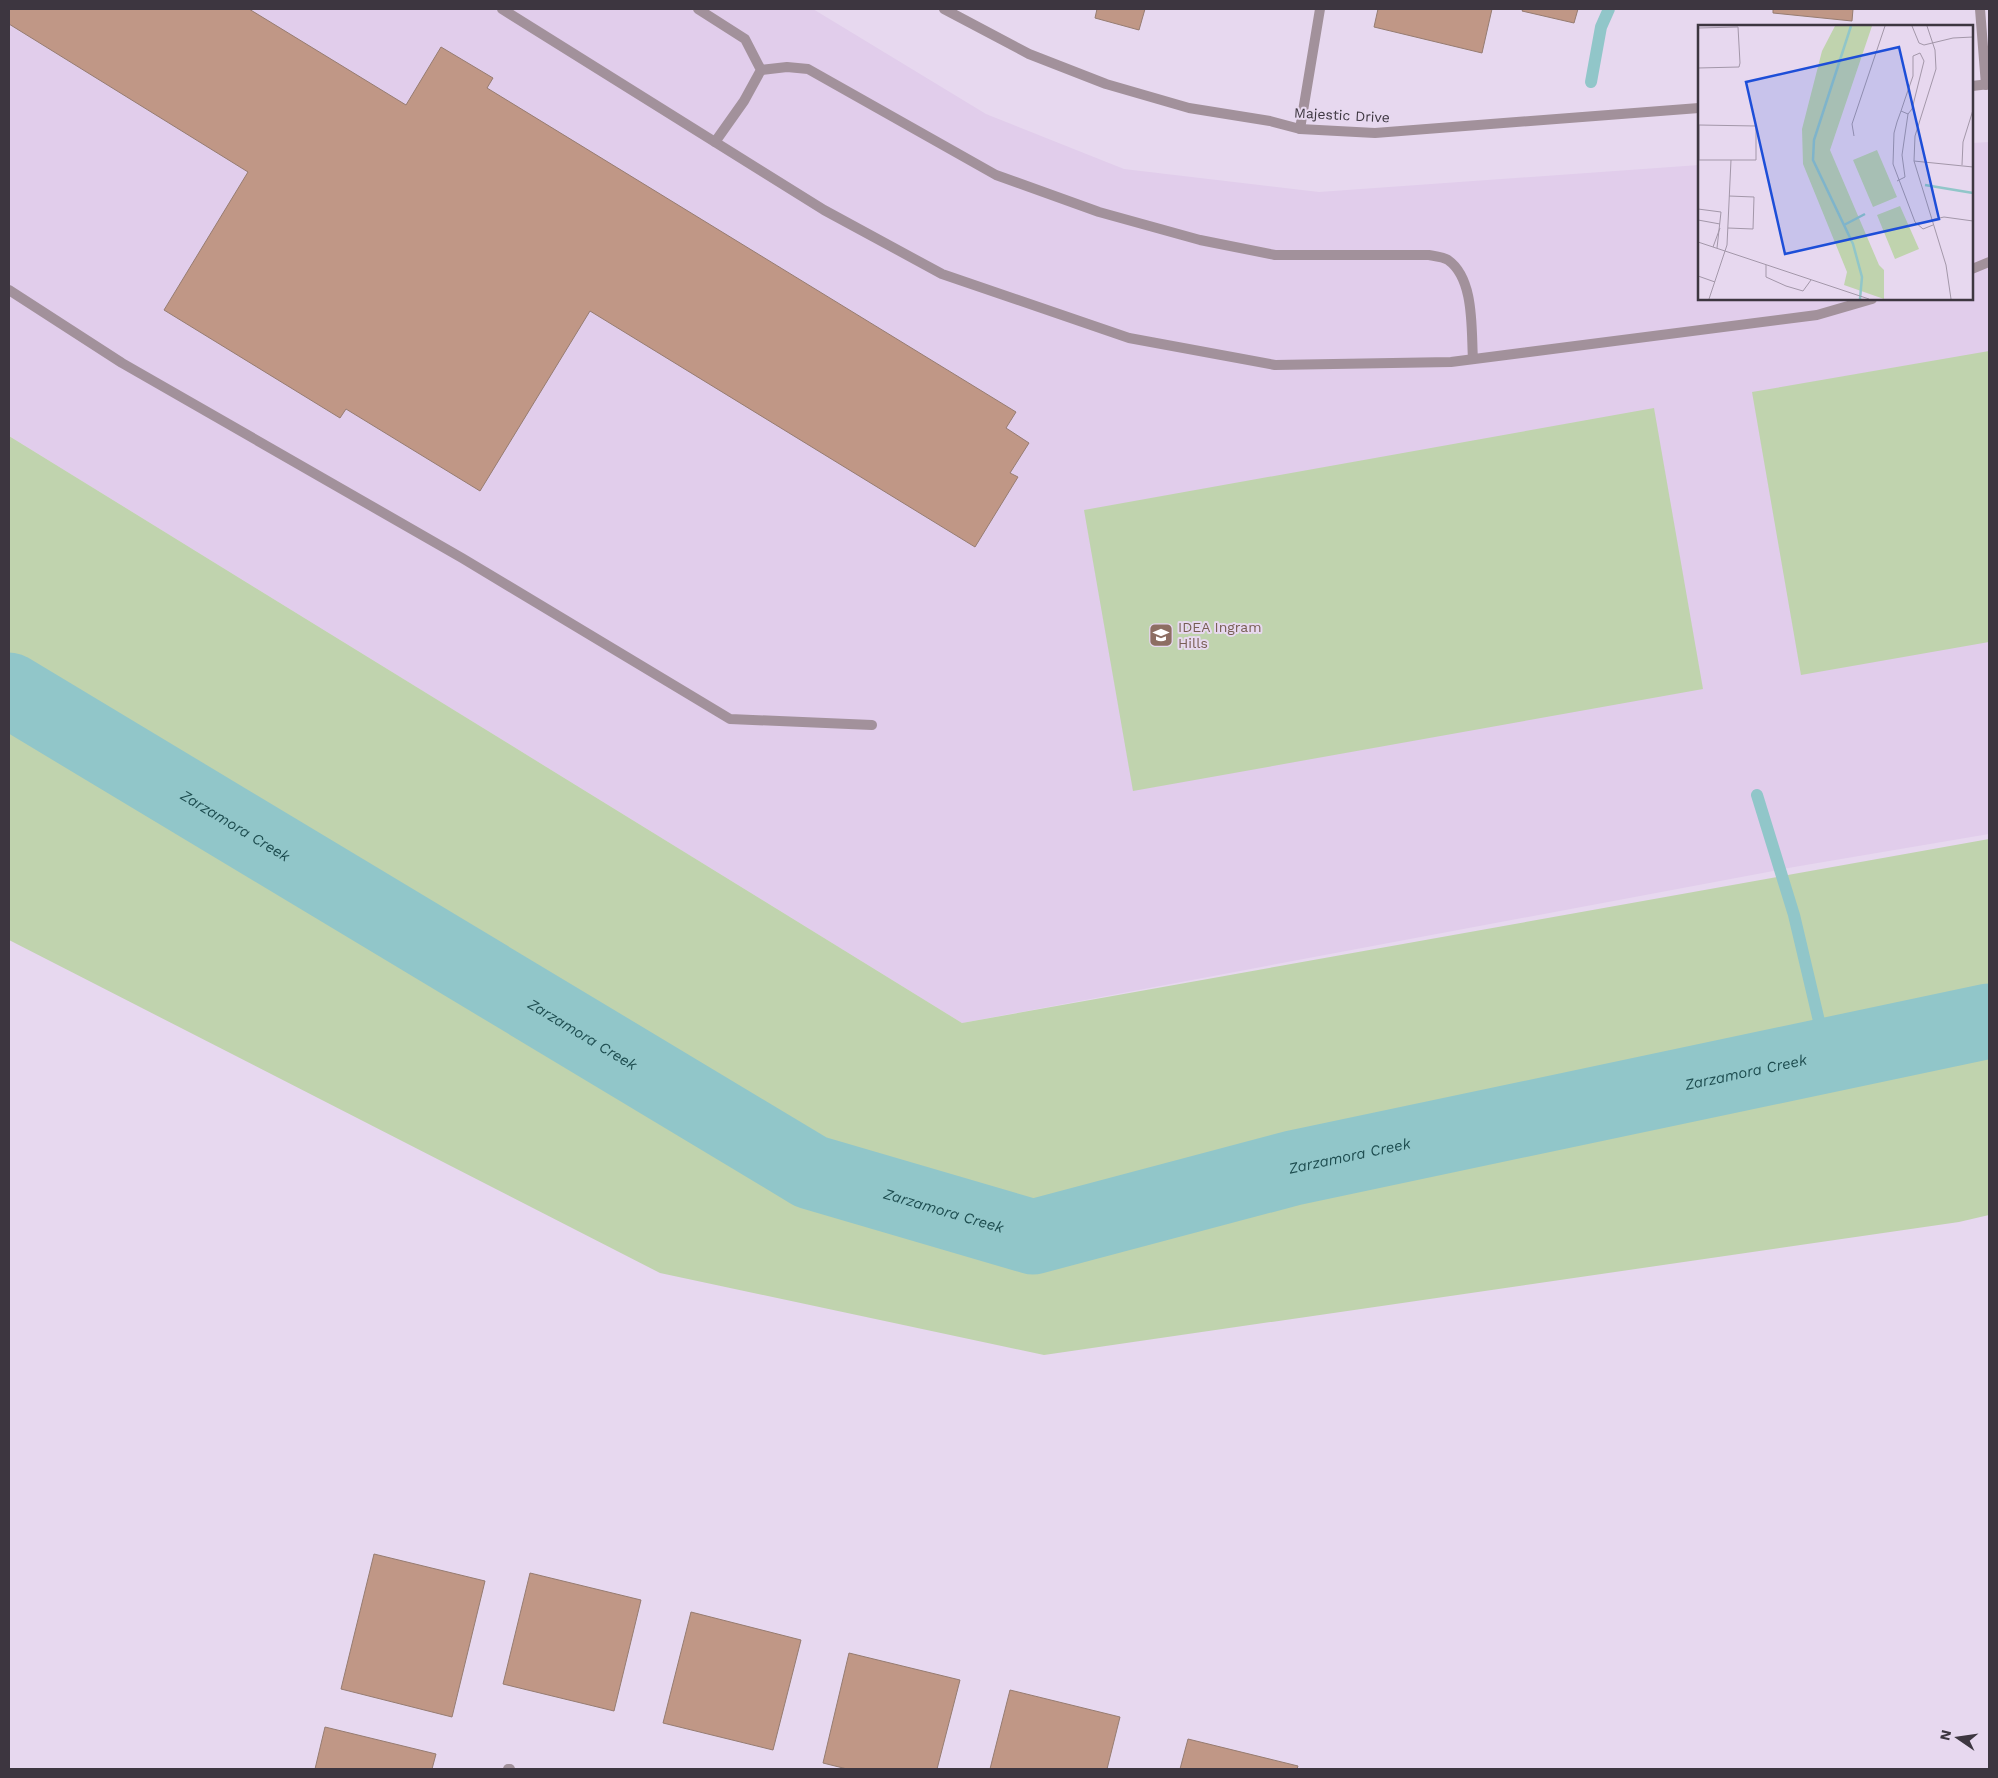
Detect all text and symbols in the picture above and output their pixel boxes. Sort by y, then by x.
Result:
inset map [1698,25,1973,300]
street label: Majestic Drive [1294,104,1390,126]
place label: IDEA Ingram Hills [1178,619,1262,651]
school or university icon: IDEA Ingram Hills [1148,622,1174,648]
water label: Zarzamora Creek [177,786,294,866]
water label: Zarzamora Creek [524,994,641,1075]
water label: Zarzamora Creek [1682,1051,1809,1094]
water label: Zarzamora Creek [1286,1134,1413,1178]
water label: Zarzamora Creek [881,1185,1007,1237]
north arrow [1933,1713,1983,1763]
text: N [1936,1728,1954,1742]

